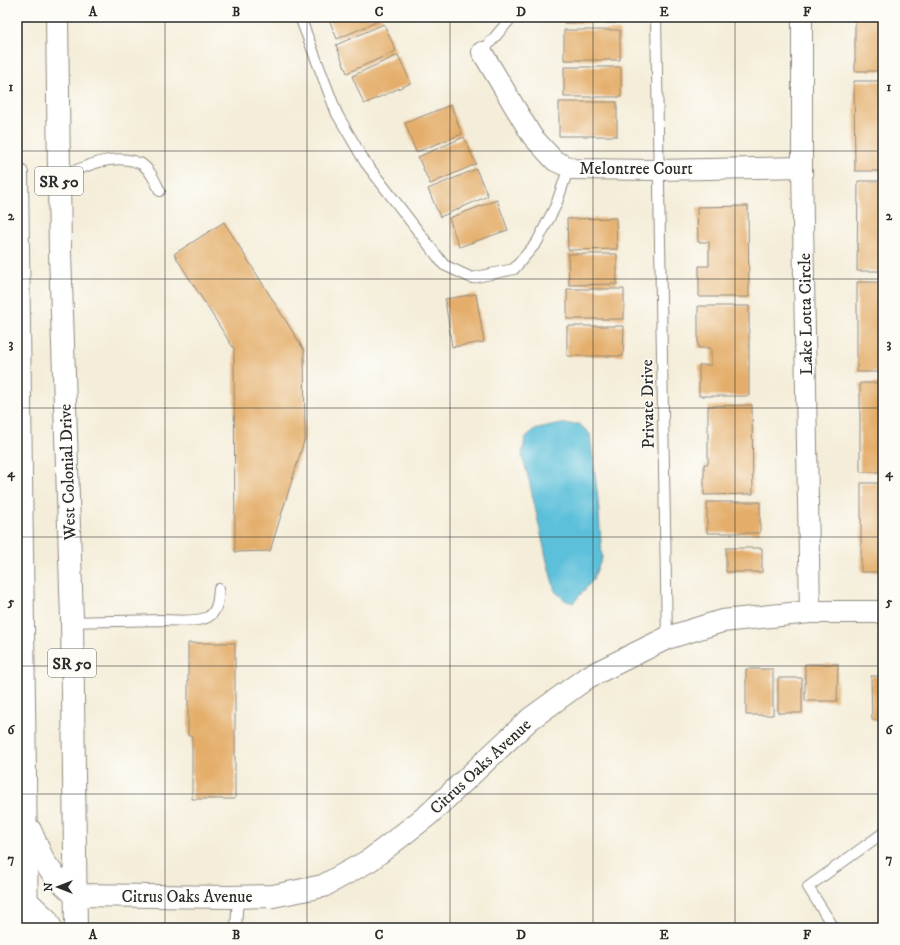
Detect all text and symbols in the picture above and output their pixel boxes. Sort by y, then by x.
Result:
text: A [88,4,98,20]
text: B [232,4,240,20]
text: C [375,4,384,20]
text: D [516,4,526,20]
text: E [659,4,669,20]
text: F [803,4,812,20]
text: 1 [9,79,14,95]
text: 1 [887,79,892,95]
street label: Melontree Court [579,158,693,180]
road number: SR 50 [35,167,83,195]
text: 2 [8,208,15,224]
text: 2 [886,208,893,224]
street label: Lake Lotta Circle [794,253,818,375]
text: 3 [9,336,14,352]
text: 3 [887,336,892,352]
street label: Private Drive [636,359,660,449]
street label: West Colonial Drive [55,403,81,542]
text: 4 [6,465,15,482]
text: 4 [884,465,893,482]
text: 5 [7,594,15,610]
text: 5 [885,594,893,610]
road number: SR 50 [48,649,96,677]
street label: Citrus Oaks Avenue [425,714,536,819]
text: 6 [8,722,16,738]
text: 6 [886,722,894,738]
text: 7 [8,851,15,867]
text: 7 [886,851,893,867]
north arrow [38,867,78,907]
text: N [42,882,56,892]
street label: Citrus Oaks Avenue [122,886,252,908]
text: A [88,927,98,943]
text: B [232,927,240,943]
text: C [375,927,384,943]
text: D [516,927,526,943]
text: E [659,927,669,943]
text: F [803,927,812,943]

